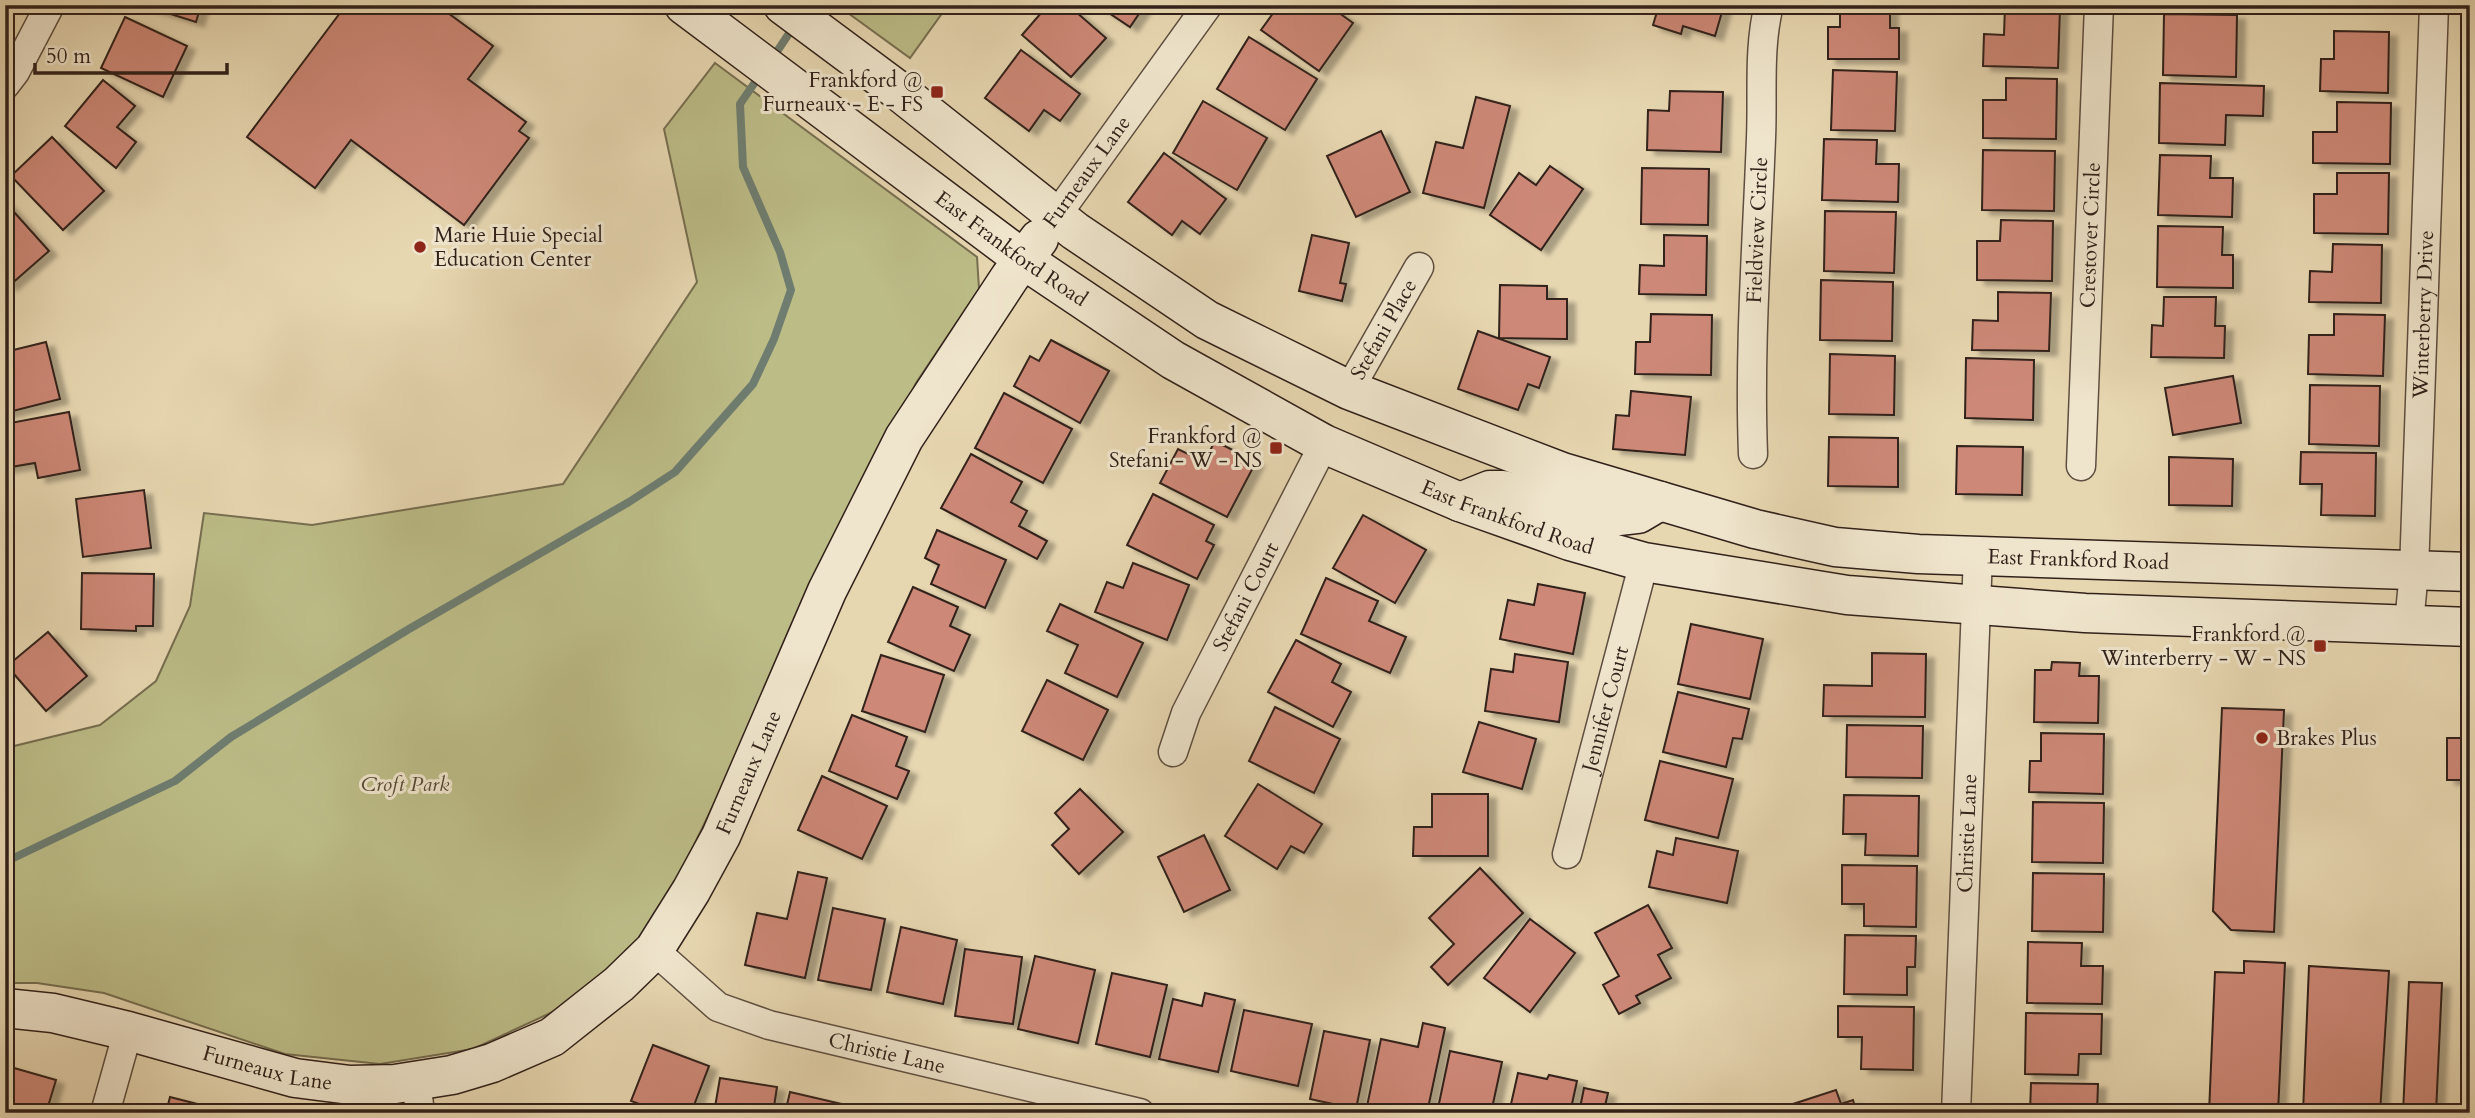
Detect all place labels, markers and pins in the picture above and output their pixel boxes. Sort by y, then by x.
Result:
place label: Frankford @ Furneaux - E - FS [763,66,923,119]
marker: Frankford @ Furneaux - E - FS [929,84,945,100]
place label: Marie Huie Special Education Center [434,221,603,274]
marker: Marie Huie Special Education Center [412,239,428,255]
place label: Frankford @ Stefani - W - NS [1109,422,1262,475]
marker: Frankford @ Stefani - W - NS [1268,440,1284,456]
place label: Frankford @ Winterberry - W - NS [2100,620,2306,673]
marker: Frankford @ Winterberry - W - NS [2312,638,2328,654]
place label: Brakes Plus [2276,724,2377,753]
marker: Brakes Plus [2254,730,2270,746]

